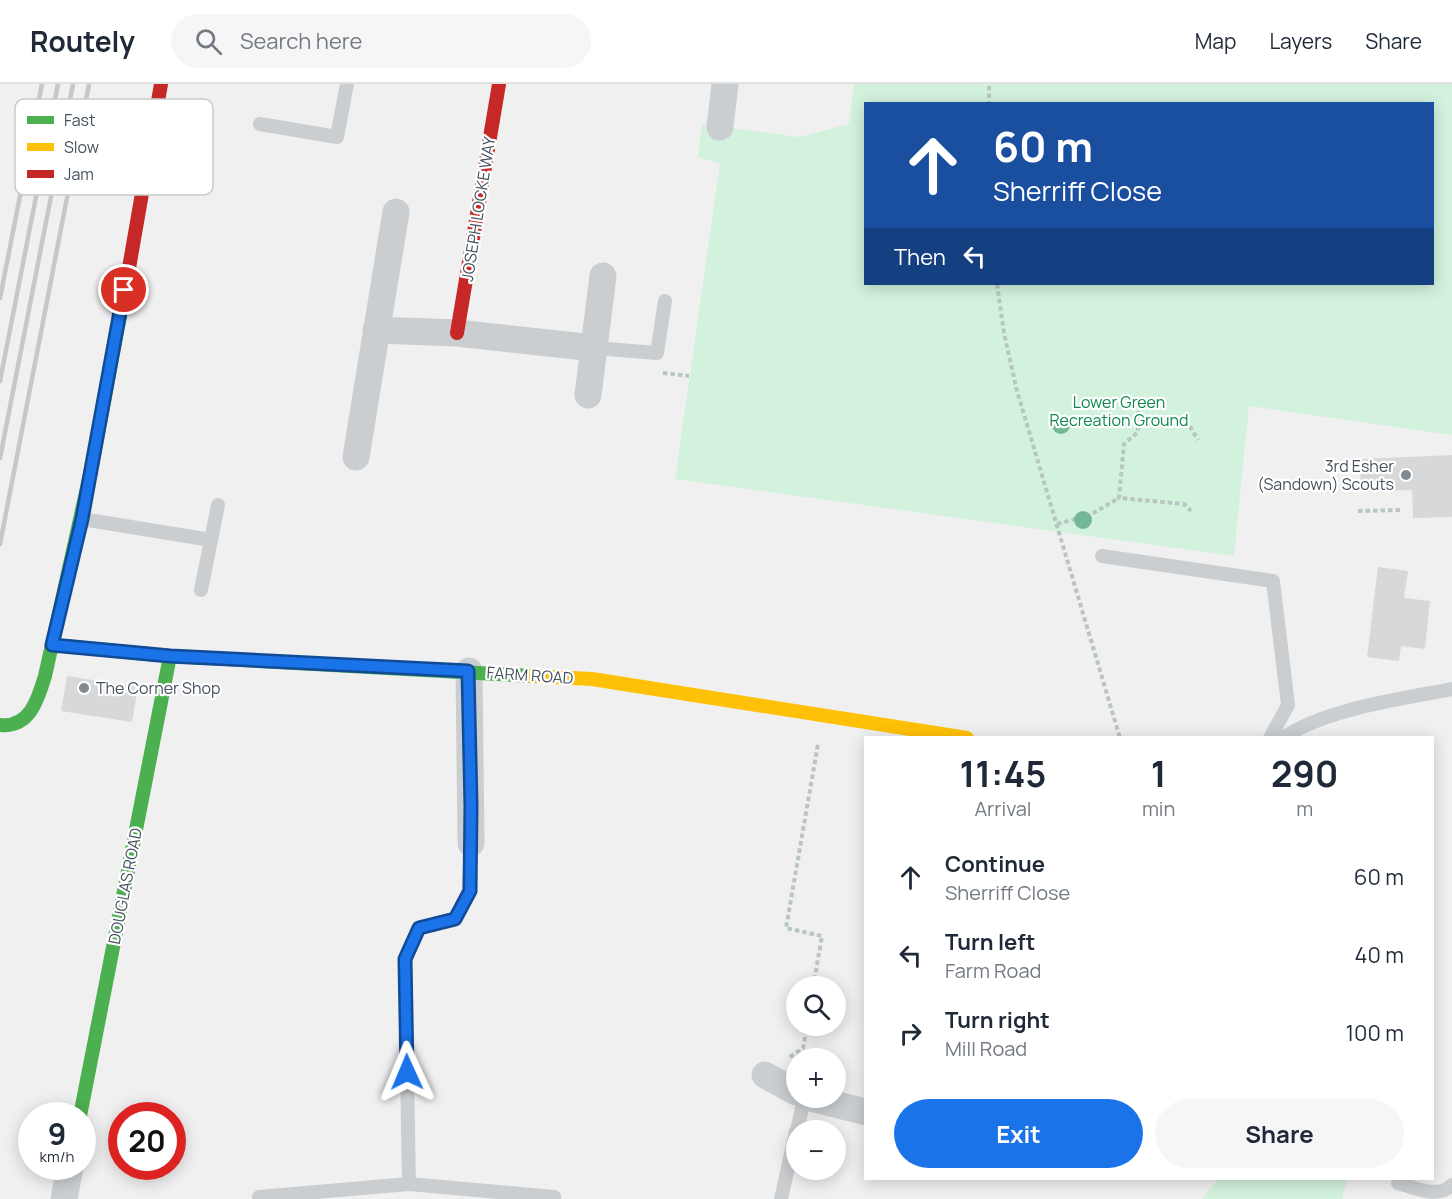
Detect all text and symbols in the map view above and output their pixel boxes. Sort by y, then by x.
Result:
search box [171,14,591,68]
text: Routely [30,22,135,60]
icon: search [192,25,225,58]
text: Search here [240,26,362,56]
text: Map [1195,27,1236,55]
text: Layers [1269,27,1332,55]
text: Share [1365,27,1422,55]
legend [15,99,213,195]
text: Fast [64,109,95,131]
text: 60 m [993,117,1093,175]
icon: ahead [894,126,972,204]
street label: JOSEPH LOCKE WAY [456,135,500,283]
text: Slow [64,136,99,158]
text: Jam [64,163,94,185]
text: Sherriff Close [993,172,1162,209]
icon: left [958,240,991,273]
text: Then [894,242,946,272]
pin [98,264,149,315]
icon: arrive [107,273,140,306]
park label: Lower Green Recreation Ground [1049,391,1189,431]
place label: 3rd Esher (Sandown) Scouts [1257,455,1394,495]
marker: 3rd Esher (Sandown) Scouts [1399,468,1413,482]
street label: FARM ROAD [486,661,574,689]
place label: The Corner Shop [96,677,220,699]
marker: The Corner Shop [77,681,91,695]
text: 11:45 [960,749,1046,798]
text: 1 [1151,749,1167,798]
text: 290 [1271,749,1338,798]
text: Arrival [974,795,1032,822]
text: min [1142,795,1175,822]
text: m [1296,795,1313,822]
street label: DOUGLAS ROAD [103,826,147,946]
text: Continue [945,849,1045,879]
icon: ahead [894,861,927,894]
text: 60 m [1354,862,1404,892]
text: Sherriff Close [945,879,1070,906]
text: Turn left [945,927,1035,957]
icon: left [894,939,927,972]
text: 40 m [1355,940,1404,970]
text: Farm Road [945,957,1041,984]
map controls [786,976,846,1180]
button: search [786,976,846,1036]
text: Turn right [945,1005,1050,1035]
icon: right [894,1017,927,1050]
text: 100 m [1346,1018,1404,1048]
text: Mill Road [945,1035,1027,1062]
position arrow [375,1040,439,1104]
button: + [786,1048,846,1108]
button: Exit [894,1099,1143,1168]
button: Share [1155,1099,1404,1168]
speed limit sign: 20 [108,1102,186,1180]
text: 9 [48,1113,66,1154]
button: − [786,1120,846,1180]
text: km/h [40,1146,74,1167]

